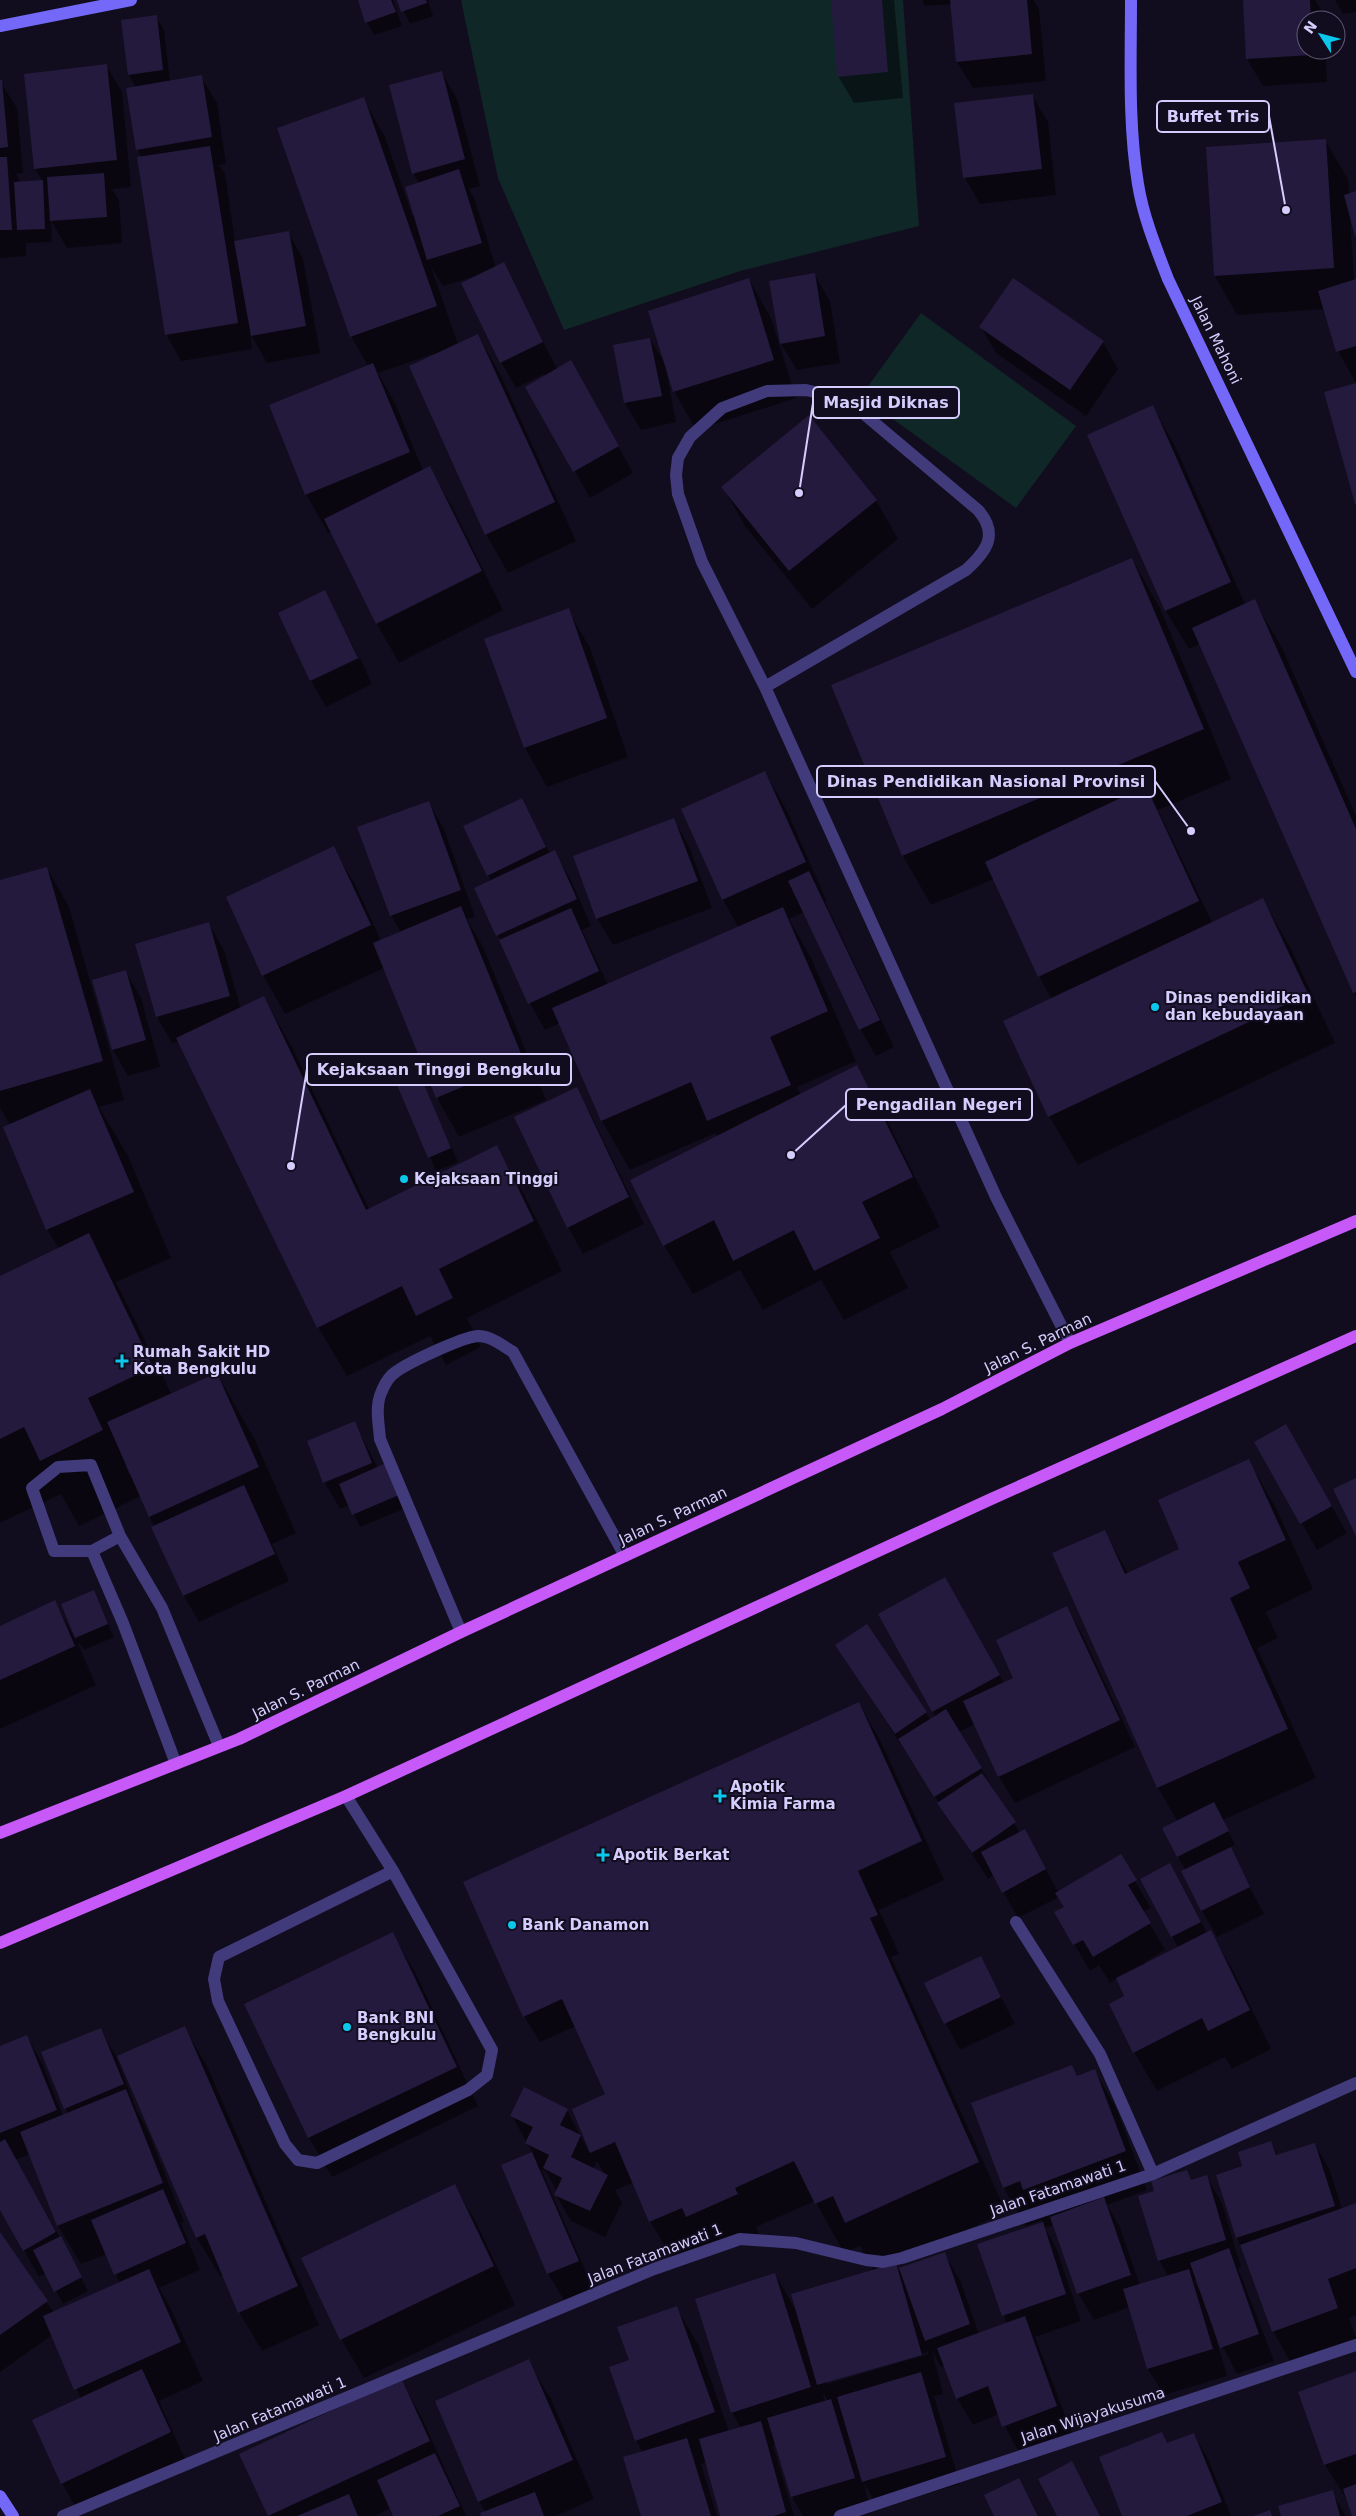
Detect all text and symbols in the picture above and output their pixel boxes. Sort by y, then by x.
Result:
north arrow [1296,10,1346,60]
text: N [1301,18,1320,37]
callout: Buffet Tris [1157,101,1269,132]
text: Buffet Tris [1167,107,1259,126]
street label: Jalan Mahoni [1186,292,1245,387]
callout: Masjid Diknas [813,387,959,418]
text: Masjid Diknas [823,393,949,412]
callout: Dinas Pendidikan Nasional Provinsi [817,766,1155,797]
text: Dinas Pendidikan Nasional Provinsi [827,772,1145,791]
place label: Dinas pendidikan dan kebudayaan [1165,989,1312,1024]
marker: Dinas pendidikan dan kebudayaan [1149,1001,1161,1013]
callout: Kejaksaan Tinggi Bengkulu [307,1054,571,1085]
text: Kejaksaan Tinggi Bengkulu [317,1060,561,1079]
callout: Pengadilan Negeri [846,1089,1032,1120]
text: Pengadilan Negeri [856,1095,1022,1114]
place label: Kejaksaan Tinggi [414,1170,559,1188]
marker: Kejaksaan Tinggi [398,1173,410,1185]
street label: Jalan S. Parman [981,1309,1095,1377]
place label: Rumah Sakit HD Kota Bengkulu [133,1343,270,1378]
marker: Rumah Sakit HD Kota Bengkulu [115,1354,129,1368]
street label: Jalan S. Parman [615,1483,730,1549]
street label: Jalan S. Parman [249,1655,363,1723]
place label: Apotik Kimia Farma [730,1778,836,1813]
marker: Apotik Kimia Farma [714,1790,726,1802]
place label: Apotik Berkat [613,1846,729,1864]
marker: Apotik Berkat [597,1849,609,1861]
place label: Bank Danamon [522,1916,649,1934]
marker: Bank Danamon [506,1919,518,1931]
place label: Bank BNI Bengkulu [357,2009,437,2044]
marker: Bank BNI Bengkulu [341,2021,353,2033]
street label: Jalan Fatamawati 1 [987,2156,1128,2220]
street label: Jalan Fatamawati 1 [584,2220,725,2288]
street label: Jalan Fatamawati 1 [210,2373,349,2445]
street label: Jalan Wijayakusuma [1018,2383,1167,2447]

